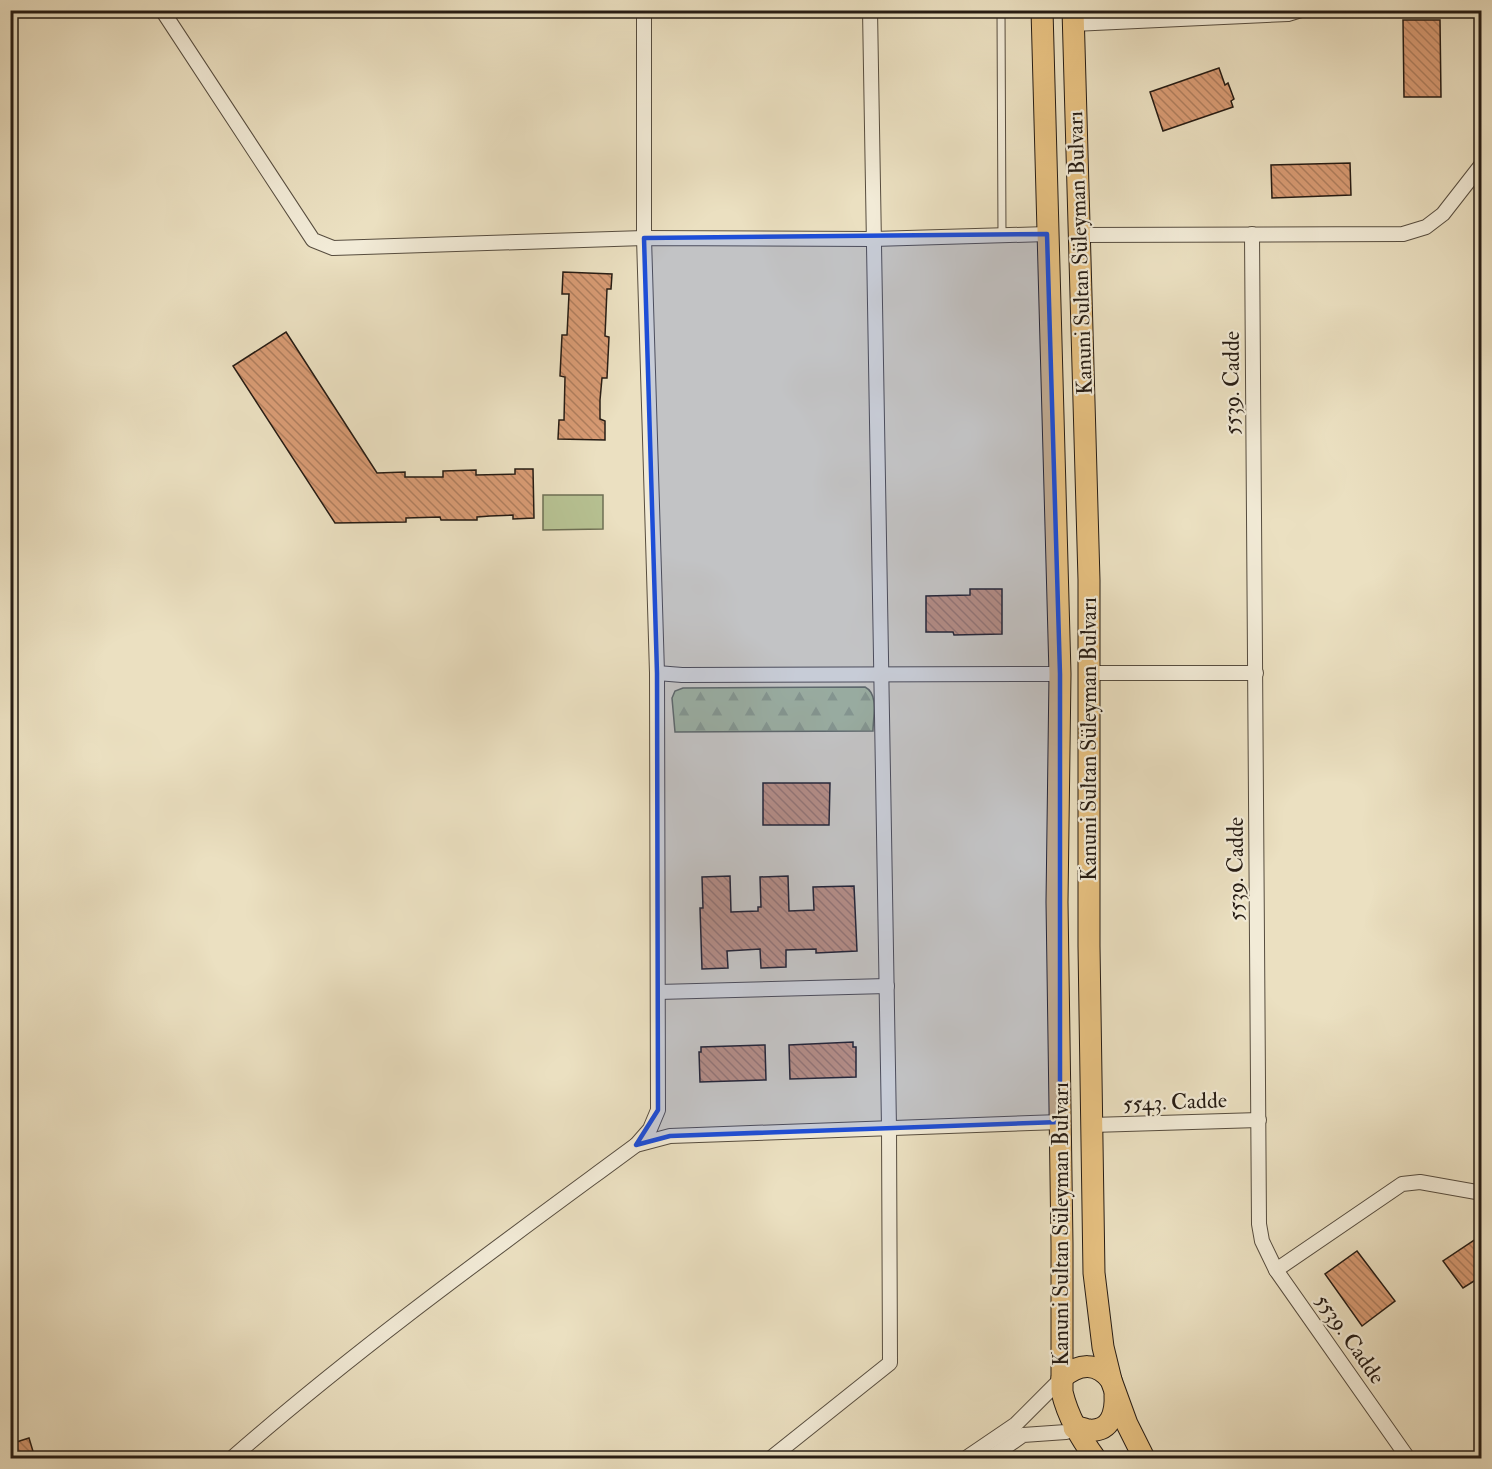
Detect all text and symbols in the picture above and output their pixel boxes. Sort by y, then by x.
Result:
street label: Kanuni Sultan Süleyman Bulvarı [1061,111,1099,395]
street label: 5539. Cadde [1218,331,1246,435]
street label: Kanuni Sultan Süleyman Bulvarı [1075,597,1103,881]
street label: 5539. Cadde [1222,817,1250,921]
street label: Kanuni Sultan Süleyman Bulvarı [1047,1082,1075,1366]
street label: 5543. Cadde [1123,1086,1227,1118]
street label: 5539. Cadde [1309,1288,1391,1390]

